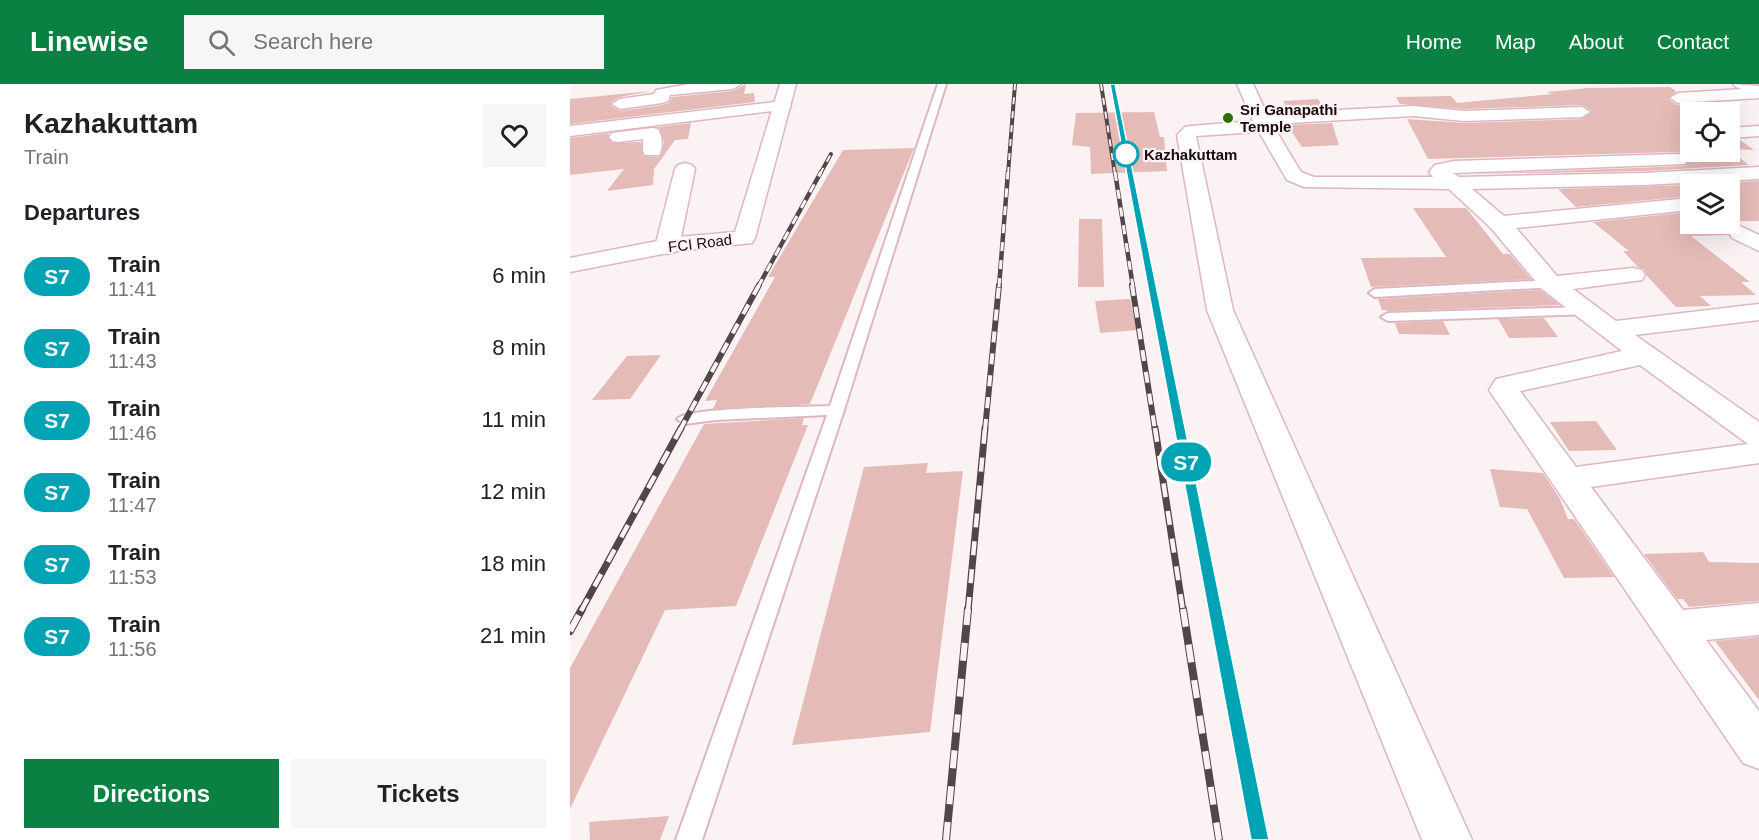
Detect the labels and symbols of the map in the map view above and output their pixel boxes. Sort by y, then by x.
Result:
place label: Sri Ganapathi Temple [1240,101,1338,135]
marker: Sri Ganapathi Temple [1221,111,1235,125]
marker: Kazhakuttam [1113,141,1139,167]
place label: Kazhakuttam [1144,146,1237,163]
street label: FCI Road [667,231,733,255]
line badge: S7 [1159,442,1213,482]

